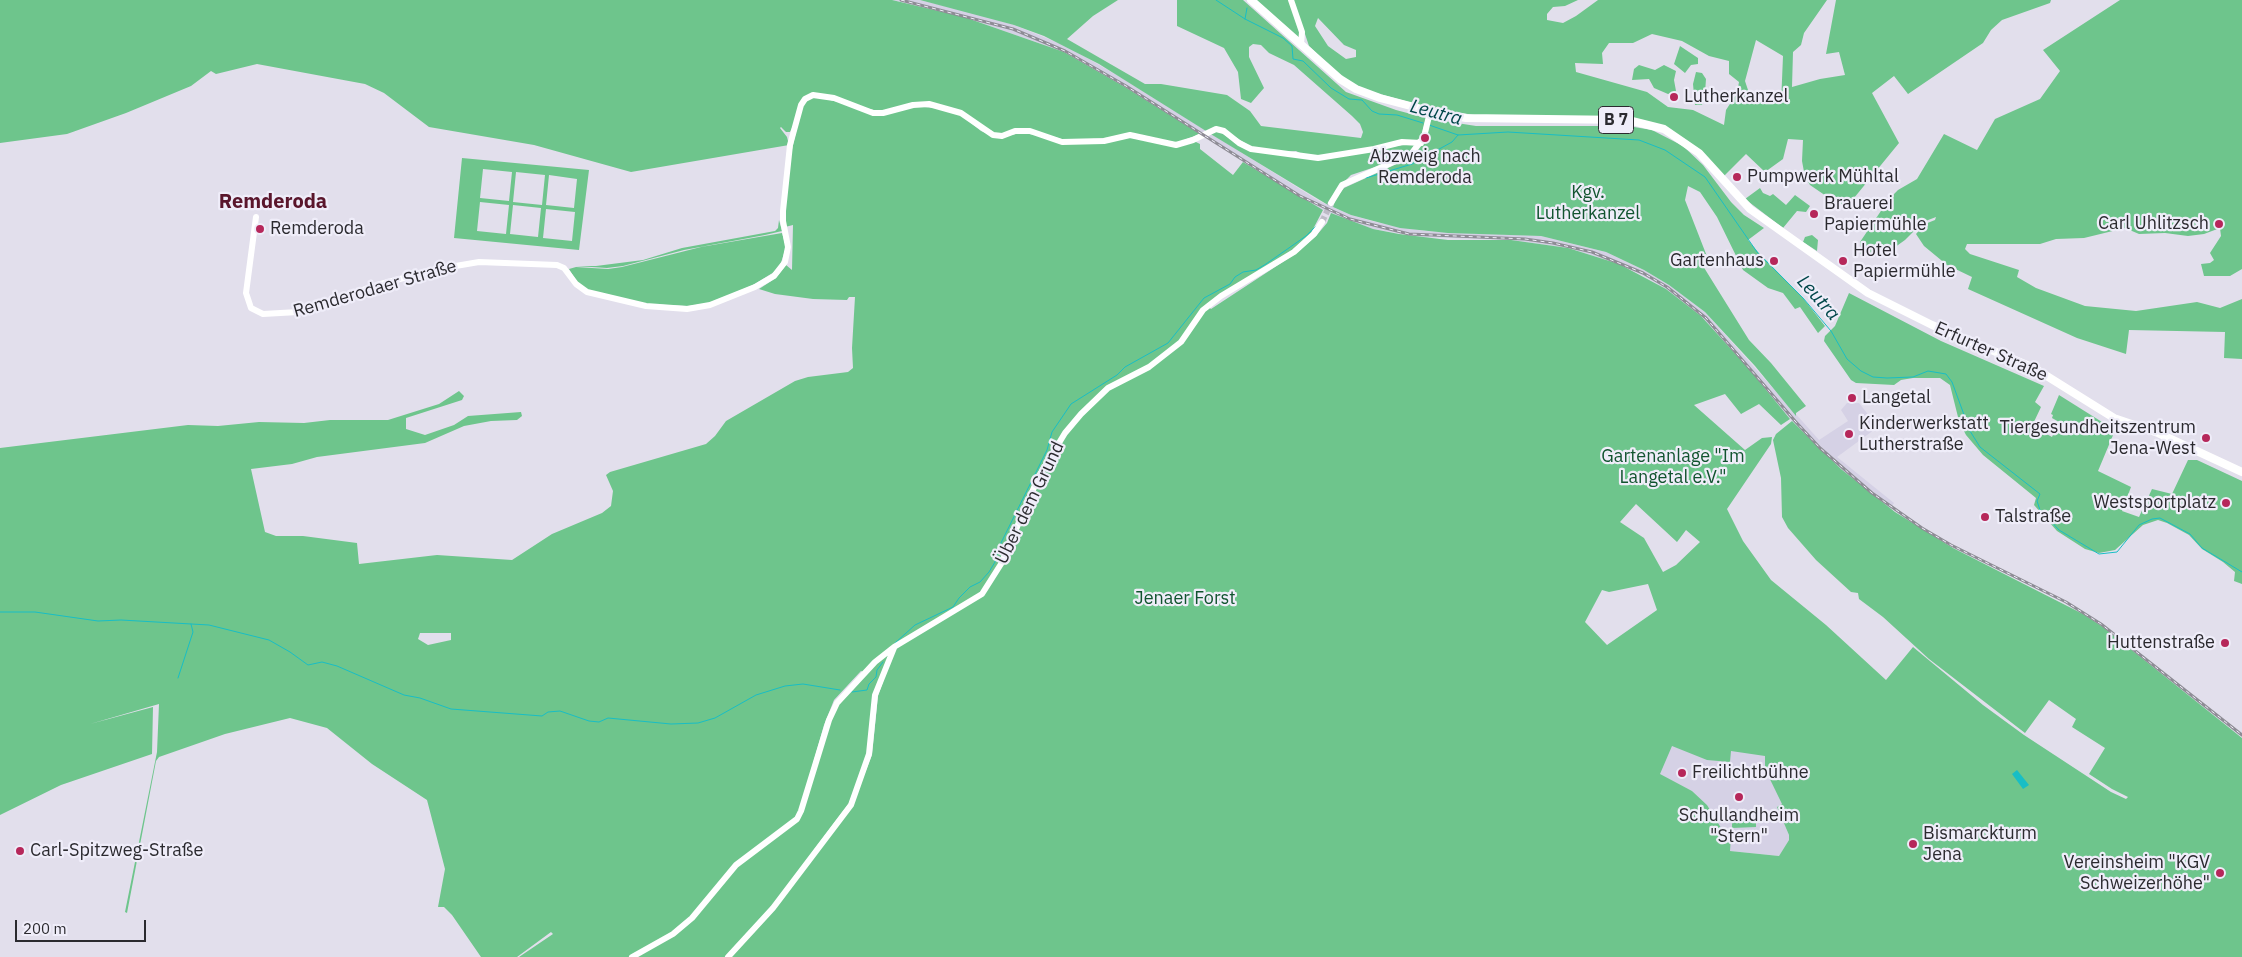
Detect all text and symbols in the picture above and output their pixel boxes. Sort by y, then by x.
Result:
place label: Lutherkanzel [1684,86,1788,108]
marker: Lutherkanzel [1668,91,1680,103]
water label: Leutra [1407,95,1465,131]
road number: B 7 [1598,106,1634,134]
marker: Abzweig nach Remderoda [1419,132,1431,144]
place label: Abzweig nach Remderoda [1369,146,1481,188]
place label: Pumpwerk Mühltal [1747,166,1899,188]
marker: Pumpwerk Mühltal [1731,171,1743,183]
park label: Kgv. Lutherkanzel [1536,182,1640,224]
district label: Remderoda [219,190,327,214]
place label: Brauerei Papiermühle [1824,193,1927,235]
marker: Brauerei Papiermühle [1808,208,1820,220]
place label: Carl Uhlitzsch [2098,213,2209,235]
place label: Remderoda [270,218,364,240]
marker: Carl Uhlitzsch [2213,218,2225,230]
marker: Remderoda [254,223,266,235]
place label: Hotel Papiermühle [1853,240,1956,282]
place label: Gartenhaus [1670,250,1764,272]
street label: Remderodaer Straße [291,255,459,323]
marker: Gartenhaus [1768,255,1780,267]
marker: Hotel Papiermühle [1837,255,1849,267]
water label: Leutra [1792,271,1844,325]
street label: Erfurter Straße [1931,317,2051,387]
place label: Langetal [1862,387,1931,409]
marker: Langetal [1846,392,1858,404]
place label: Kinderwerkstatt Lutherstraße [1859,413,1989,456]
place label: Tiergesundheitszentrum Jena-West [2000,417,2196,459]
marker: Kinderwerkstatt Lutherstraße [1843,428,1855,440]
marker: Tiergesundheitszentrum Jena-West [2200,432,2212,444]
street label: Über dem Grund [991,438,1069,568]
park label: Gartenanlage "Im Langetal e.V." [1601,446,1745,488]
place label: Westsportplatz [2093,492,2216,514]
marker: Westsportplatz [2220,497,2232,509]
place label: Talstraße [1995,506,2071,528]
marker: Talstraße [1979,511,1991,523]
park label: Jenaer Forst [1135,588,1235,610]
place label: Huttenstraße [2107,632,2215,654]
marker: Huttenstraße [2219,637,2231,649]
place label: Freilichtbühne [1692,762,1809,784]
marker: Freilichtbühne [1676,767,1688,779]
marker: Schullandheim "Stern" [1733,791,1745,803]
place label: Schullandheim "Stern" [1679,805,1799,848]
place label: Bismarckturm Jena [1923,823,2037,866]
marker: Bismarckturm Jena [1907,838,1919,850]
place label: Carl-Spitzweg-Straße [30,840,203,862]
marker: Carl-Spitzweg-Straße [14,845,26,857]
place label: Vereinsheim "KGV Schweizerhöhe" [2064,852,2210,894]
marker: Vereinsheim "KGV Schweizerhöhe" [2214,867,2226,879]
scale bar [18,910,149,942]
text: 200 m [23,919,67,938]

